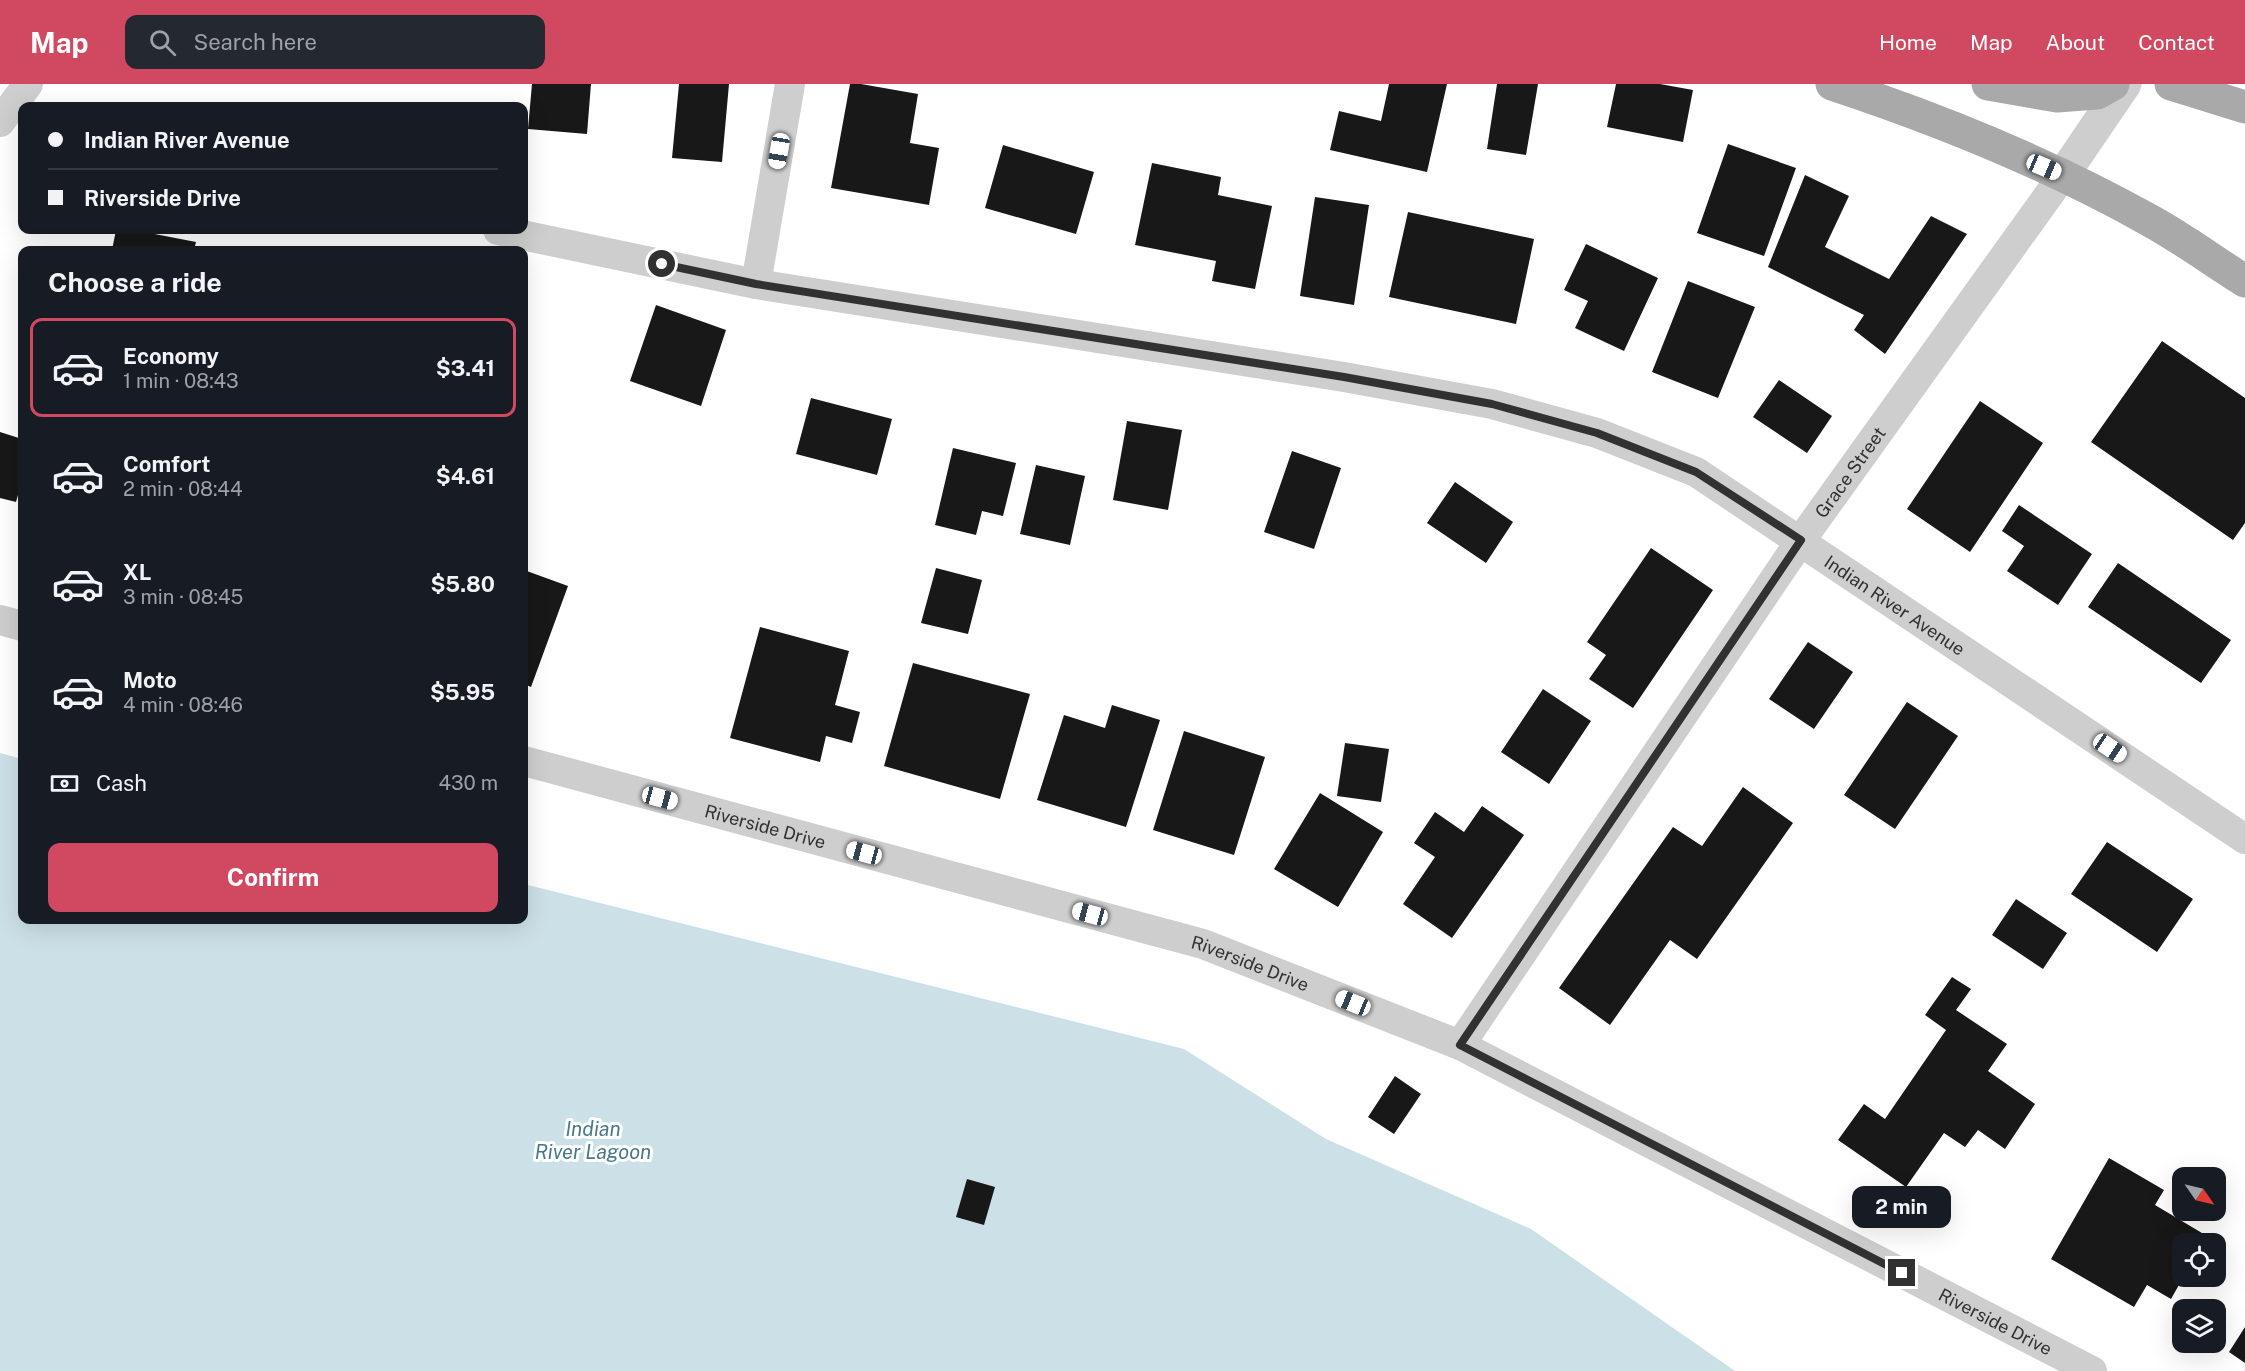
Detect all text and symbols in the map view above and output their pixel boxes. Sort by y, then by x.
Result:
search box [125,15,545,69]
text: Map [30,26,89,59]
icon: search [146,26,179,59]
text: Search here [194,29,317,55]
text: Home [1879,30,1937,55]
text: Map [1970,30,2013,55]
text: About [2046,30,2105,55]
text: Contact [2138,30,2215,55]
text: Indian River Avenue [84,127,290,153]
car [767,132,791,170]
car [2024,152,2064,182]
text: Riverside Drive [84,185,241,211]
route start [648,250,675,277]
text: Choose a ride [48,266,222,298]
icon: car [51,341,105,395]
text: Economy [123,343,219,369]
text: $3.41 [436,355,495,381]
text: 1 min · 08:43 [123,369,239,393]
street label: Grace Street [1810,423,1889,522]
icon: car [51,449,105,503]
text: Comfort [123,451,210,477]
text: $4.61 [436,463,495,489]
text: 2 min · 08:44 [123,477,242,501]
street label: Indian River Avenue [1821,551,1969,659]
icon: car [51,557,105,611]
text: XL [123,559,151,585]
text: $5.80 [430,571,495,597]
text: 3 min · 08:45 [123,585,243,609]
icon: car [51,665,105,719]
text: Moto [123,667,177,693]
text: $5.95 [430,679,495,705]
text: 4 min · 08:46 [123,693,243,717]
car [2090,730,2130,766]
icon: cash [48,767,81,800]
text: Cash [96,770,147,796]
text: 430 m [439,771,498,795]
car [640,785,680,811]
street label: Riverside Drive [703,800,828,852]
car [844,840,884,866]
button: Confirm [48,843,498,912]
car [1070,901,1110,927]
street label: Riverside Drive [1189,931,1312,995]
car [1333,988,1373,1018]
water label: Indian River Lagoon [535,1117,651,1164]
north arrow [2172,1167,2226,1221]
map controls [2172,1167,2226,1353]
callout: 2 min [1852,1186,1952,1228]
text: 2 min [1875,1195,1928,1219]
button: locate [2172,1233,2226,1287]
route end [1888,1259,1915,1286]
street label: Riverside Drive [1935,1283,2056,1359]
button: layers [2172,1299,2226,1353]

